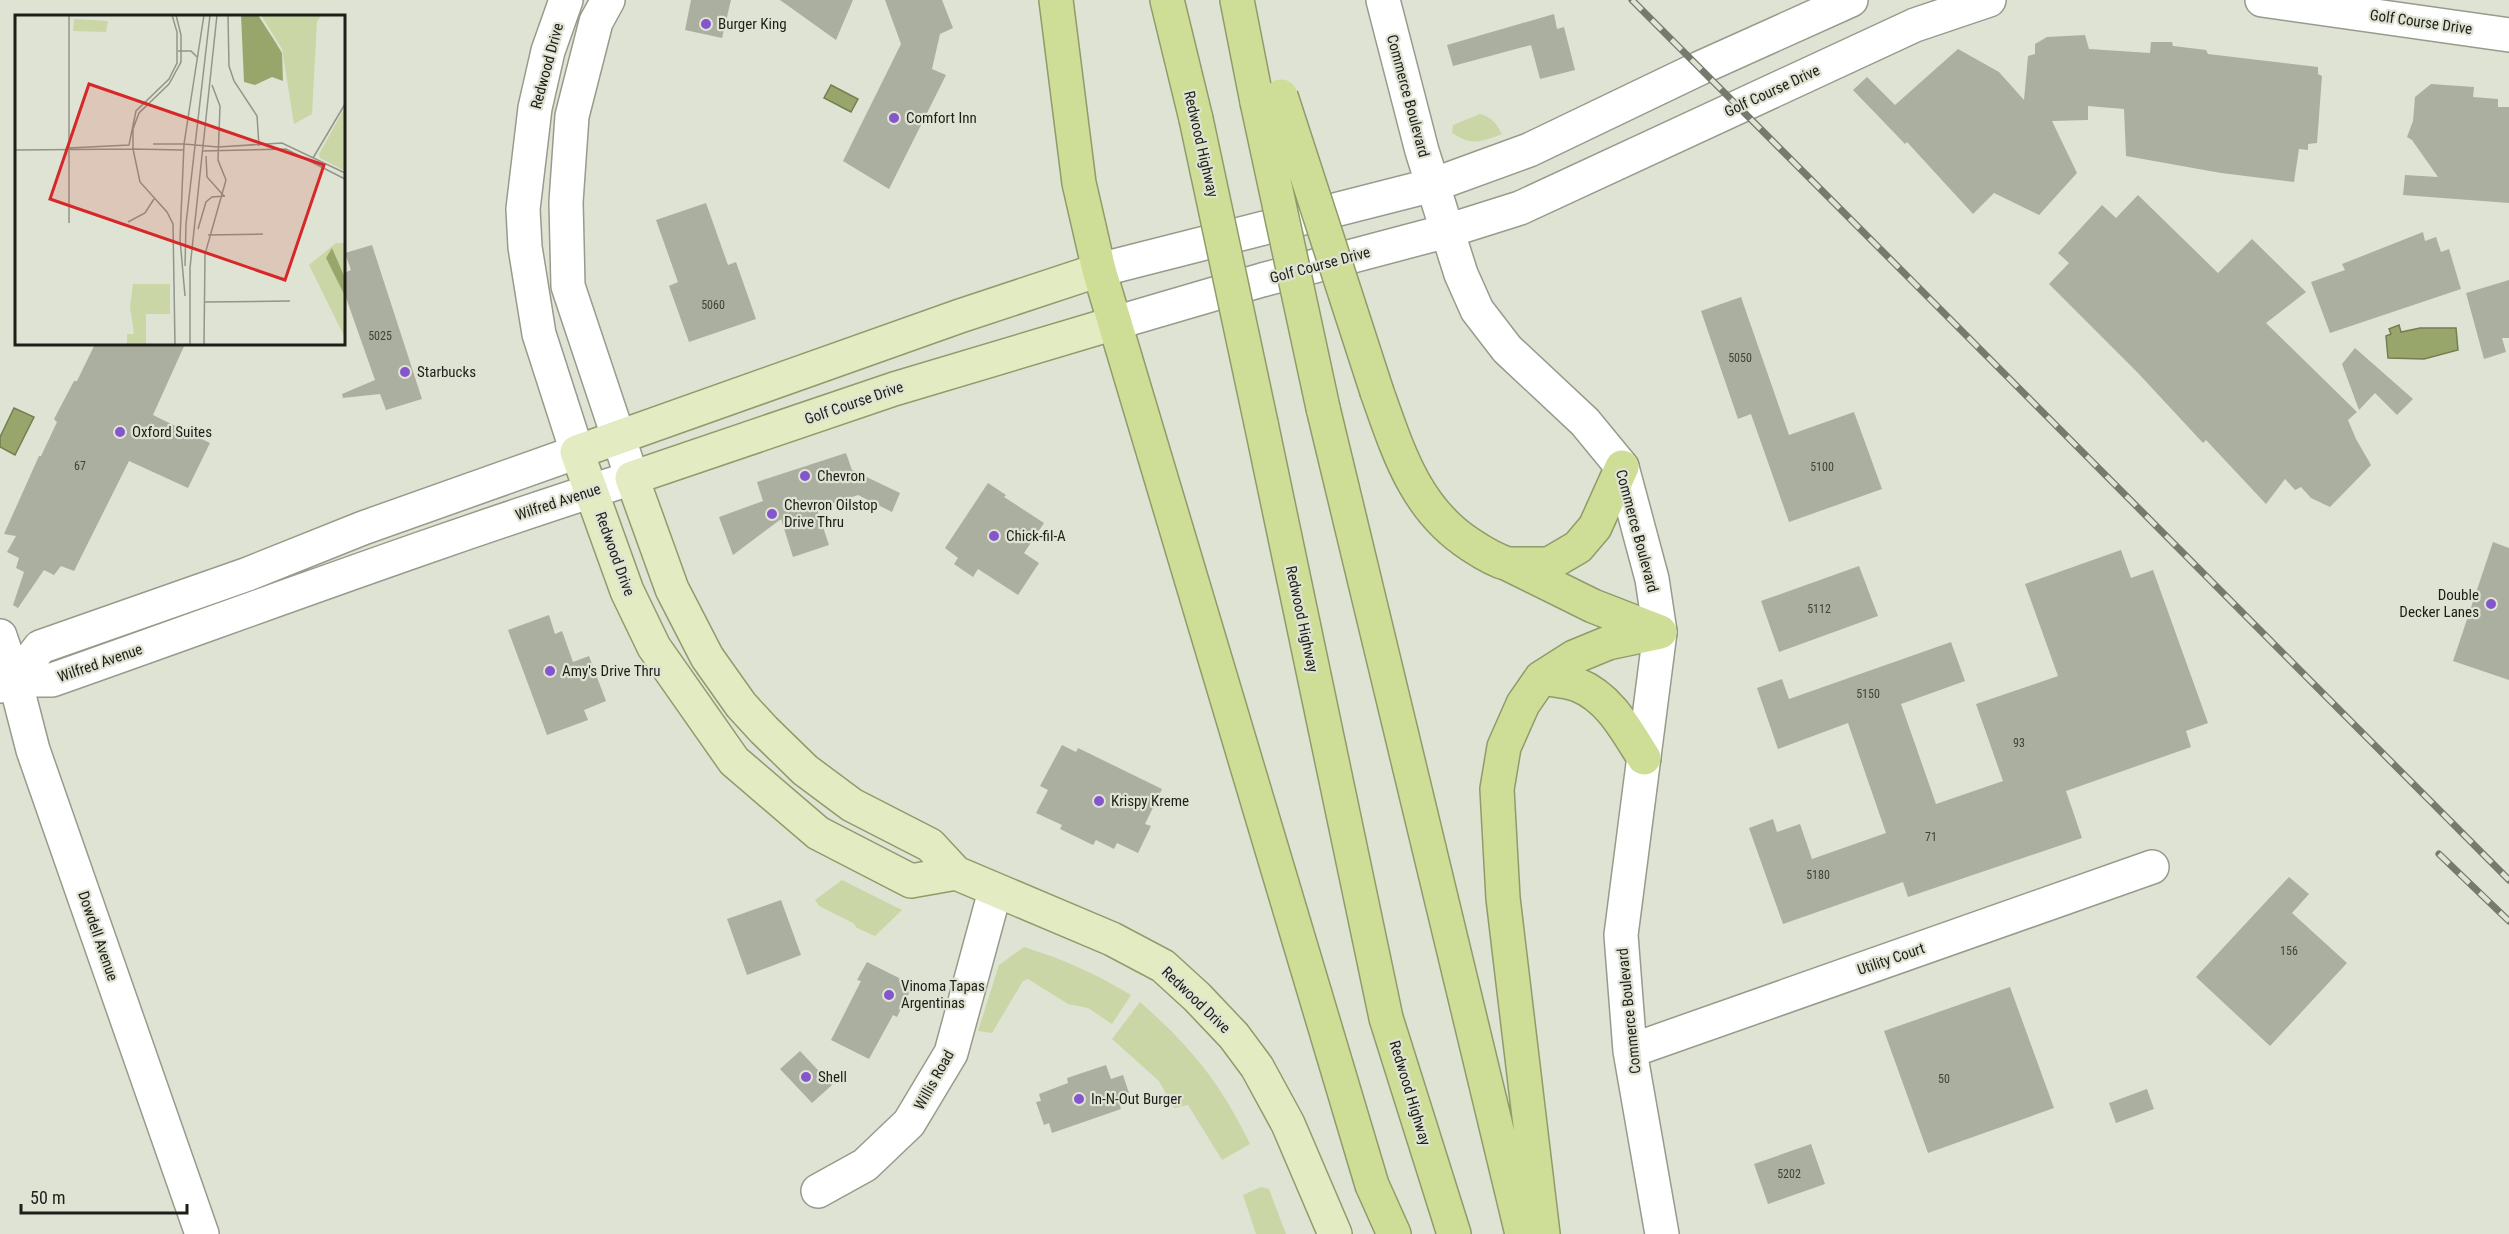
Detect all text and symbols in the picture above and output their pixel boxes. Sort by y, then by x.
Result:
street label: Golf Course Drive [2369,6,2473,38]
inset map [15,15,345,345]
place label: Burger King [718,15,787,33]
marker: Burger King [699,17,713,31]
street label: Redwood Drive [527,21,567,111]
street label: Commerce Boulevard [1383,33,1433,159]
street label: Golf Course Drive [1721,61,1823,121]
street label: Redwood Highway [1180,89,1222,199]
place label: Comfort Inn [906,109,977,127]
marker: Comfort Inn [887,111,901,125]
street label: Golf Course Drive [1268,243,1372,287]
house number: 5060 [701,298,725,312]
house number: 5025 [368,329,392,343]
house number: 5050 [1728,351,1752,365]
place label: Starbucks [417,363,476,381]
marker: Starbucks [398,365,412,379]
street label: Golf Course Drive [802,378,906,428]
place label: Oxford Suites [132,423,212,441]
marker: Oxford Suites [113,425,127,439]
house number: 67 [74,459,86,473]
house number: 5100 [1810,460,1834,474]
place label: Chevron [817,467,865,485]
street label: Commerce Boulevard [1612,468,1662,594]
marker: Chevron [798,469,812,483]
street label: Wilfred Avenue [513,480,603,524]
place label: Chevron Oilstop Drive Thru [784,496,878,531]
marker: Chevron Oilstop Drive Thru [765,507,779,521]
street label: Redwood Drive [591,510,639,598]
place label: Chick-fil-A [1006,527,1066,545]
marker: Chick-fil-A [987,529,1001,543]
street label: Redwood Highway [1282,564,1322,674]
place label: Double Decker Lanes [2399,586,2479,621]
marker: Double Decker Lanes [2484,597,2498,611]
house number: 5112 [1807,602,1831,616]
street label: Wilfred Avenue [55,640,145,686]
place label: Amy's Drive Thru [562,662,661,680]
marker: Amy's Drive Thru [543,664,557,678]
house number: 5150 [1856,687,1880,701]
house number: 93 [2013,736,2025,750]
place label: Krispy Kreme [1111,792,1189,810]
marker: Krispy Kreme [1092,794,1106,808]
house number: 71 [1925,830,1937,844]
house number: 5180 [1806,868,1830,882]
street label: Dowdell Avenue [74,889,122,983]
street label: Utility Court [1855,939,1927,979]
house number: 156 [2280,944,2298,958]
street label: Commerce Boulevard [1613,947,1645,1075]
street label: Redwood Drive [1158,963,1234,1037]
place label: Vinoma Tapas Argentinas [901,977,985,1012]
marker: Vinoma Tapas Argentinas [882,988,896,1002]
street label: Redwood Highway [1386,1038,1434,1148]
street label: Willis Road [910,1047,958,1113]
place label: Shell [818,1068,847,1086]
marker: Shell [799,1070,813,1084]
house number: 50 [1938,1072,1950,1086]
place label: In-N-Out Burger [1091,1090,1182,1108]
marker: In-N-Out Burger [1072,1092,1086,1106]
house number: 5202 [1777,1167,1801,1181]
scale bar [21,1177,188,1215]
text: 50 m [30,1187,65,1208]

